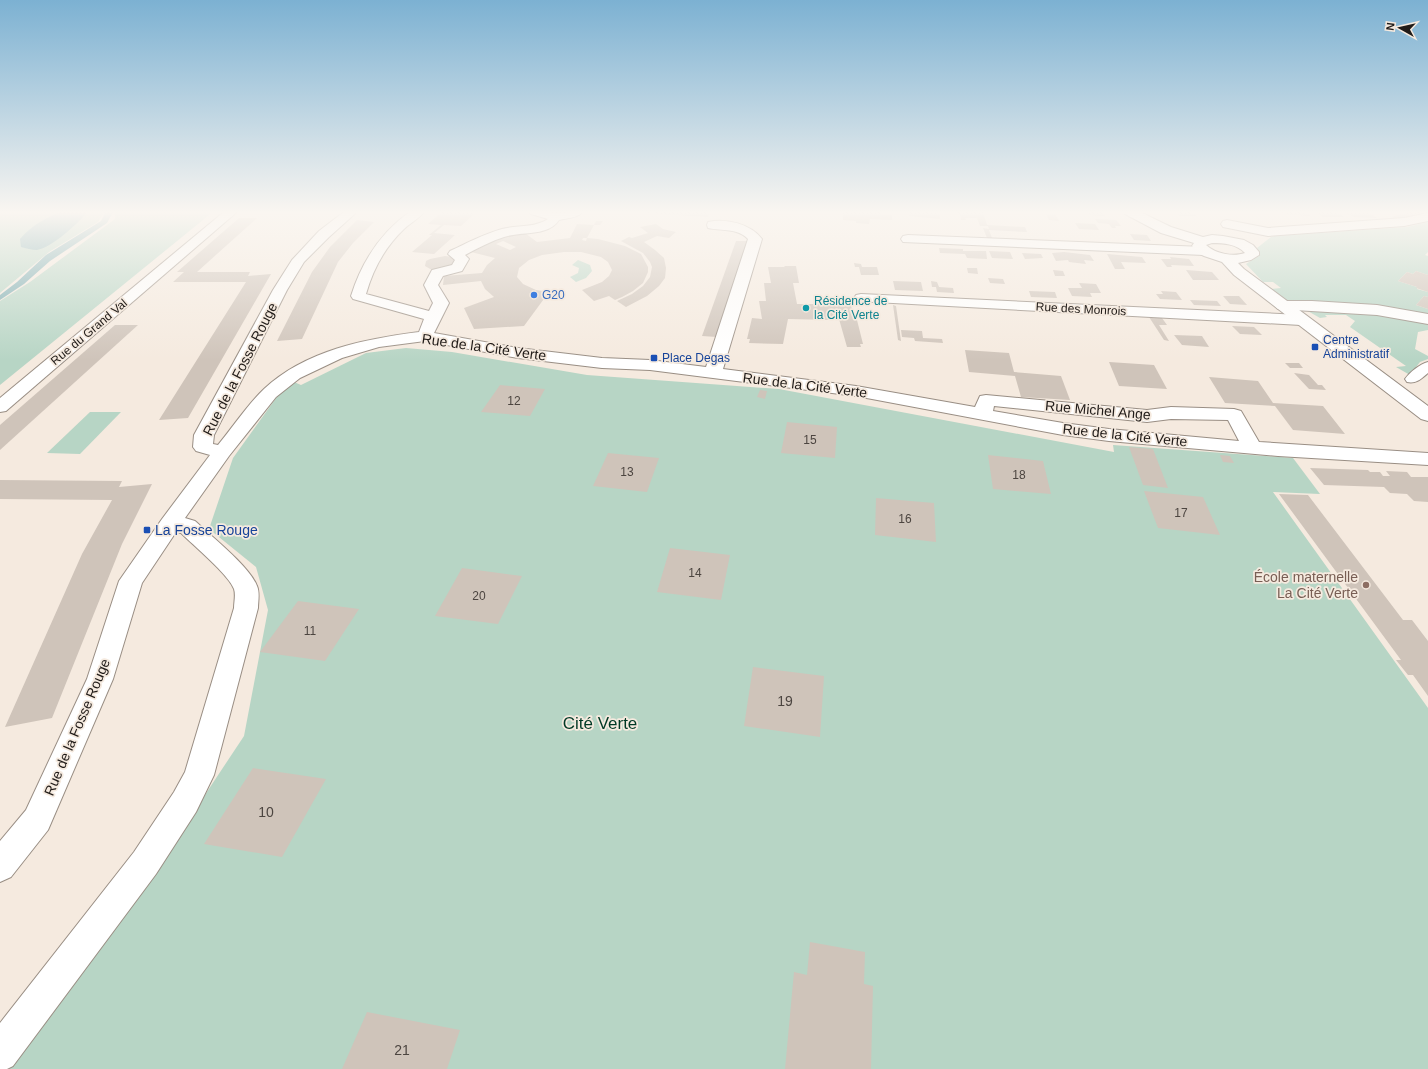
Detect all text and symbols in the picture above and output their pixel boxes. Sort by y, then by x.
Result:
north arrow [1380,8,1420,48]
text: N [1384,22,1397,31]
place label: G20 [542,288,565,302]
marker: G20 [529,290,539,300]
place label: Résidence de la Cité Verte [814,294,888,322]
street label: Rue du Grand Val [48,296,130,368]
street label: Rue de la Fosse Rouge [199,300,281,438]
street label: Rue des Monrois [1035,300,1127,318]
marker: Résidence de la Cité Verte [801,303,811,313]
street label: Rue de la Cité Verte [421,330,547,364]
place label: Centre Administratif [1323,333,1390,361]
marker: Centre Administratif [1310,342,1320,352]
place label: Place Degas [662,351,730,365]
marker: Place Degas [649,353,659,363]
street label: Rue de la Cité Verte [742,369,868,401]
house number: 12 [507,394,521,408]
street label: Rue Michel Ange [1045,397,1152,423]
street label: Rue de la Cité Verte [1062,420,1188,450]
house number: 15 [803,433,817,447]
house number: 13 [620,465,634,479]
house number: 18 [1012,468,1026,482]
house number: 17 [1174,506,1188,520]
house number: 16 [898,512,912,526]
place label: La Fosse Rouge [155,522,258,538]
marker: La Fosse Rouge [142,525,152,535]
house number: 14 [688,566,702,580]
place label: École maternelle La Cité Verte [1254,569,1358,601]
marker: École maternelle La Cité Verte [1361,580,1371,590]
house number: 20 [472,589,486,603]
house number: 11 [304,624,317,638]
street label: Rue de la Fosse Rouge [41,656,113,798]
house number: 19 [777,693,793,709]
park label: Cité Verte [563,714,637,733]
house number: 10 [258,804,274,820]
house number: 21 [394,1042,410,1058]

